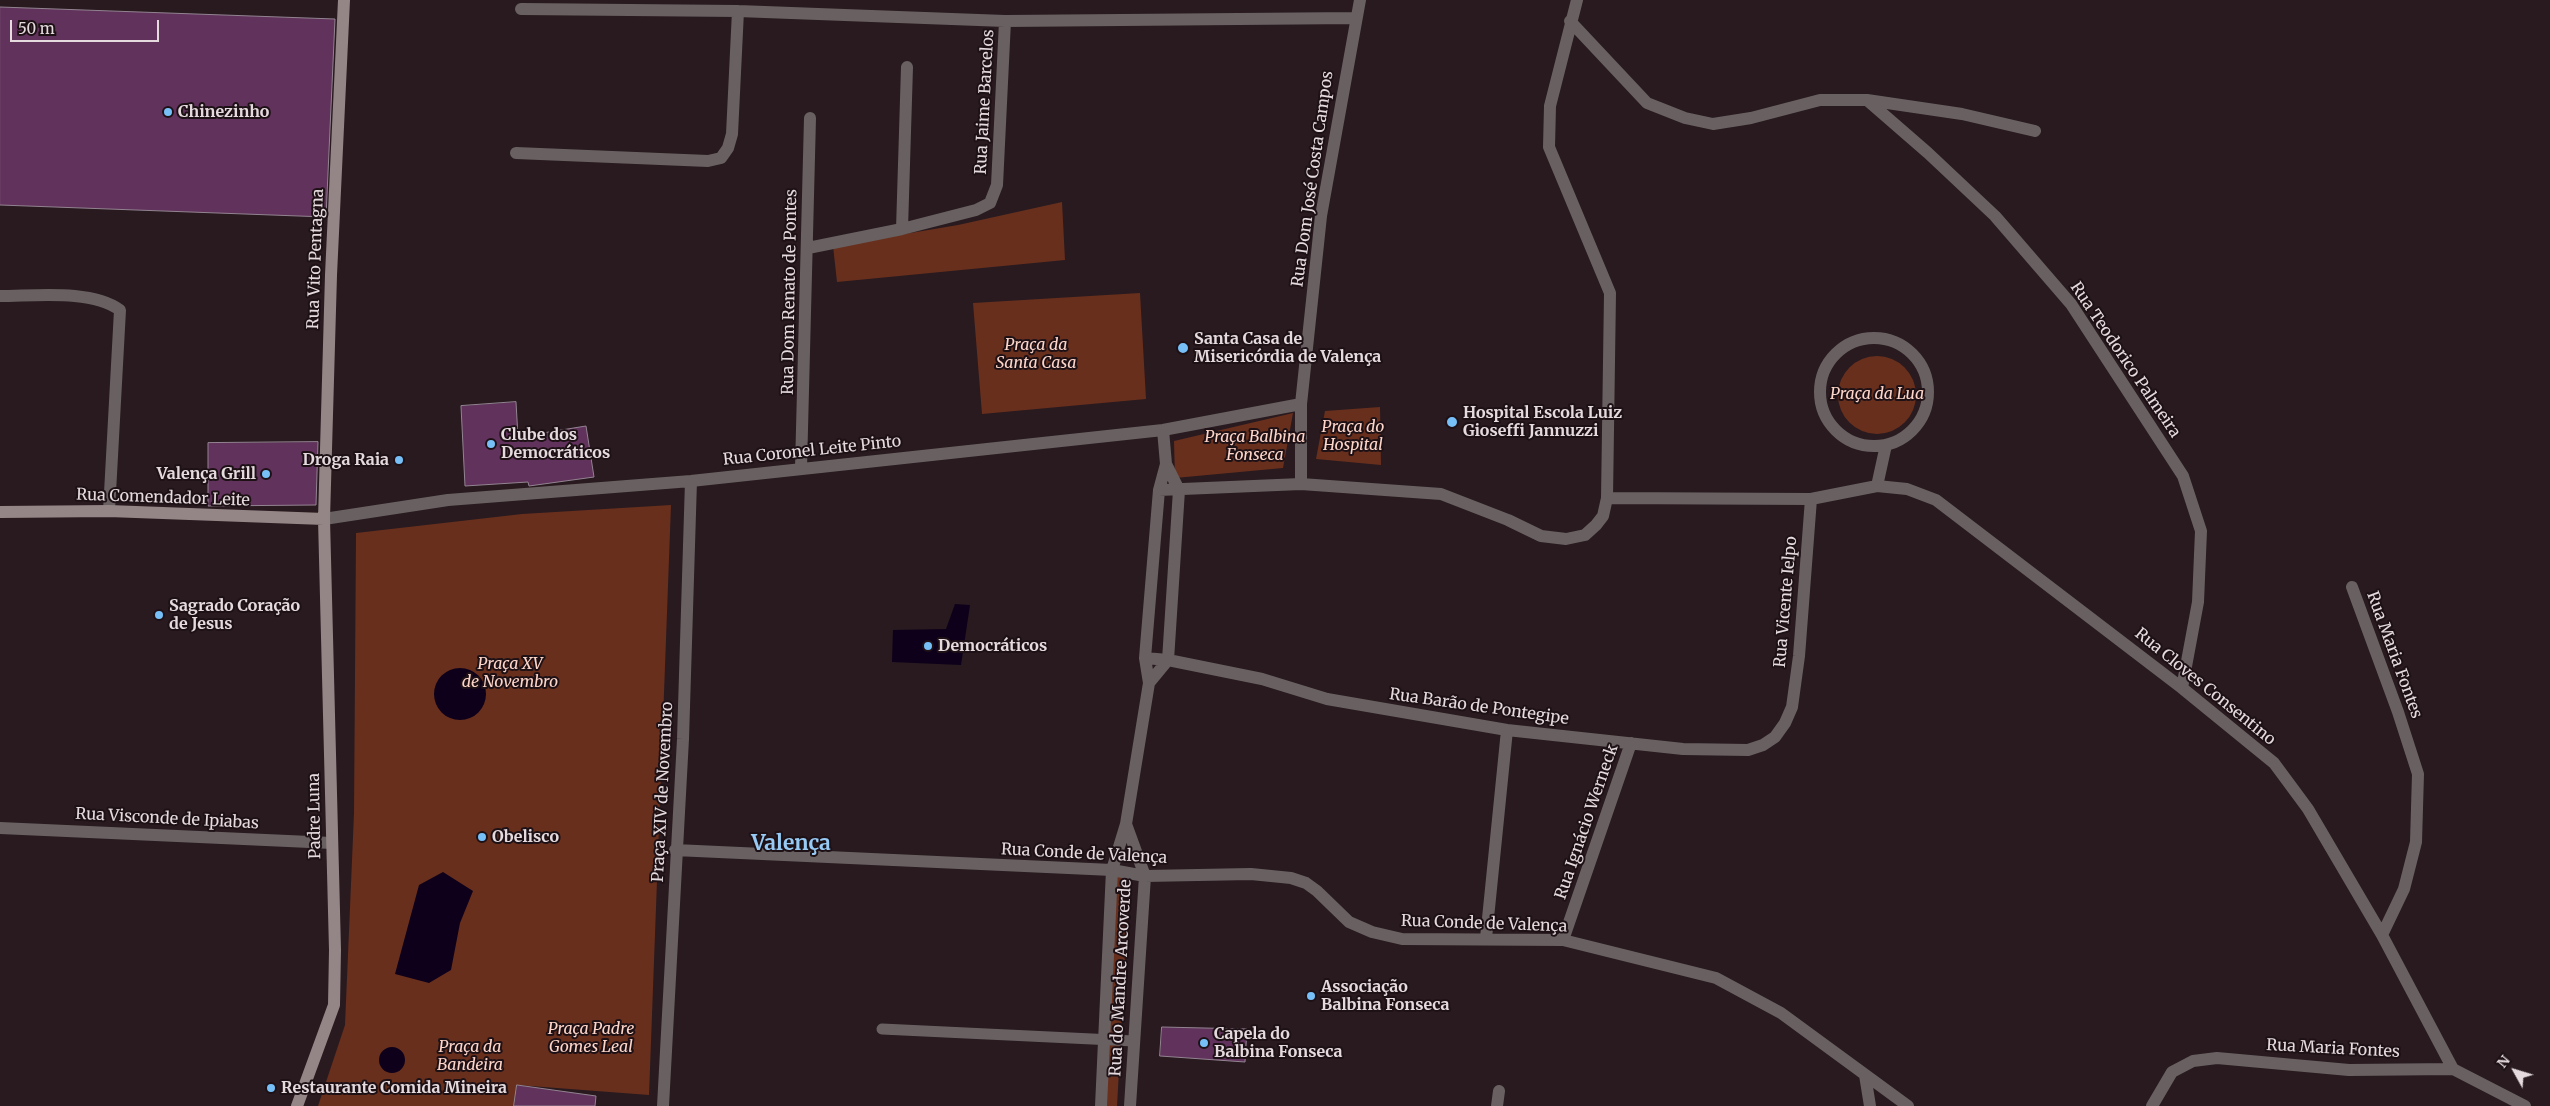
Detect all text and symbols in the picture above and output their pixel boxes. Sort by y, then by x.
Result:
scale bar [12,10,161,42]
text: 50 m [18,19,55,38]
street label: Rua Jaime Barcelos [972,29,998,175]
street label: Rua Dom José Costa Campos [1288,70,1338,288]
place label: Chinezinho [178,102,269,122]
marker: Chinezinho [162,106,174,118]
street label: Rua Vito Pentagna [304,188,328,330]
street label: Rua Dom Renato de Pontes [779,189,801,395]
street label: Rua Teodorico Palmeira [2066,279,2184,441]
place label: Santa Casa de Misericórdia de Valença [1194,329,1381,367]
park label: Praça da Santa Casa [996,335,1076,373]
marker: Santa Casa de Misericórdia de Valença [1176,341,1190,355]
park label: Praça da Lua [1830,384,1924,404]
place label: Hospital Escola Luiz Gioseffi Jannuzzi [1463,403,1622,441]
marker: Hospital Escola Luiz Gioseffi Jannuzzi [1445,415,1459,429]
park label: Praça do Hospital [1322,417,1384,455]
place label: Clube dos Democráticos [501,425,610,463]
park label: Praça Balbina Fonseca [1204,427,1306,465]
street label: Rua Coronel Leite Pinto [722,432,902,470]
marker: Clube dos Democráticos [485,438,497,450]
place label: Droga Raia [303,450,389,470]
marker: Droga Raia [393,454,405,466]
place label: Valença Grill [157,464,256,484]
marker: Valença Grill [260,468,272,480]
street label: Rua Comendador Leite [76,485,250,511]
street label: Rua Vicente Ielpo [1771,535,1801,669]
street label: Rua Maria Fontes [2362,589,2426,721]
place label: Sagrado Coração de Jesus [169,596,300,634]
marker: Sagrado Coração de Jesus [153,609,165,621]
street label: Rua Cloves Consentino [2131,624,2279,750]
place label: Democráticos [938,636,1047,656]
marker: Democráticos [922,640,934,652]
park label: Praça XV de Novembro [462,654,558,692]
street label: Rua Barão de Pontegipe [1388,685,1570,729]
street label: Praça XIV de Novembro [649,701,677,883]
street label: Rua Ignácio Werneck [1551,742,1623,902]
street label: Padre Luna [305,773,325,859]
street label: Rua Visconde de Ipiabas [75,805,259,833]
place label: Obelisco [492,827,559,847]
marker: Obelisco [476,831,488,843]
district label: Valença [751,831,831,857]
street label: Rua Conde de Valença [1000,840,1168,868]
street label: Rua do Mandre Arcoverde [1106,879,1136,1077]
street label: Rua Conde de Valença [1401,912,1567,936]
place label: Associação Balbina Fonseca [1321,977,1449,1015]
marker: Associação Balbina Fonseca [1305,990,1317,1002]
park label: Praça Padre Gomes Leal [548,1019,634,1057]
place label: Capela do Balbina Fonseca [1214,1024,1342,1062]
street label: Rua Maria Fontes [2266,1036,2400,1062]
park label: Praça da Bandeira [437,1037,503,1075]
marker: Capela do Balbina Fonseca [1198,1037,1210,1049]
north arrow [2490,1046,2540,1096]
text: N [2493,1052,2514,1072]
place label: Restaurante Comida Mineira [281,1078,507,1098]
marker: Restaurante Comida Mineira [265,1082,277,1094]

